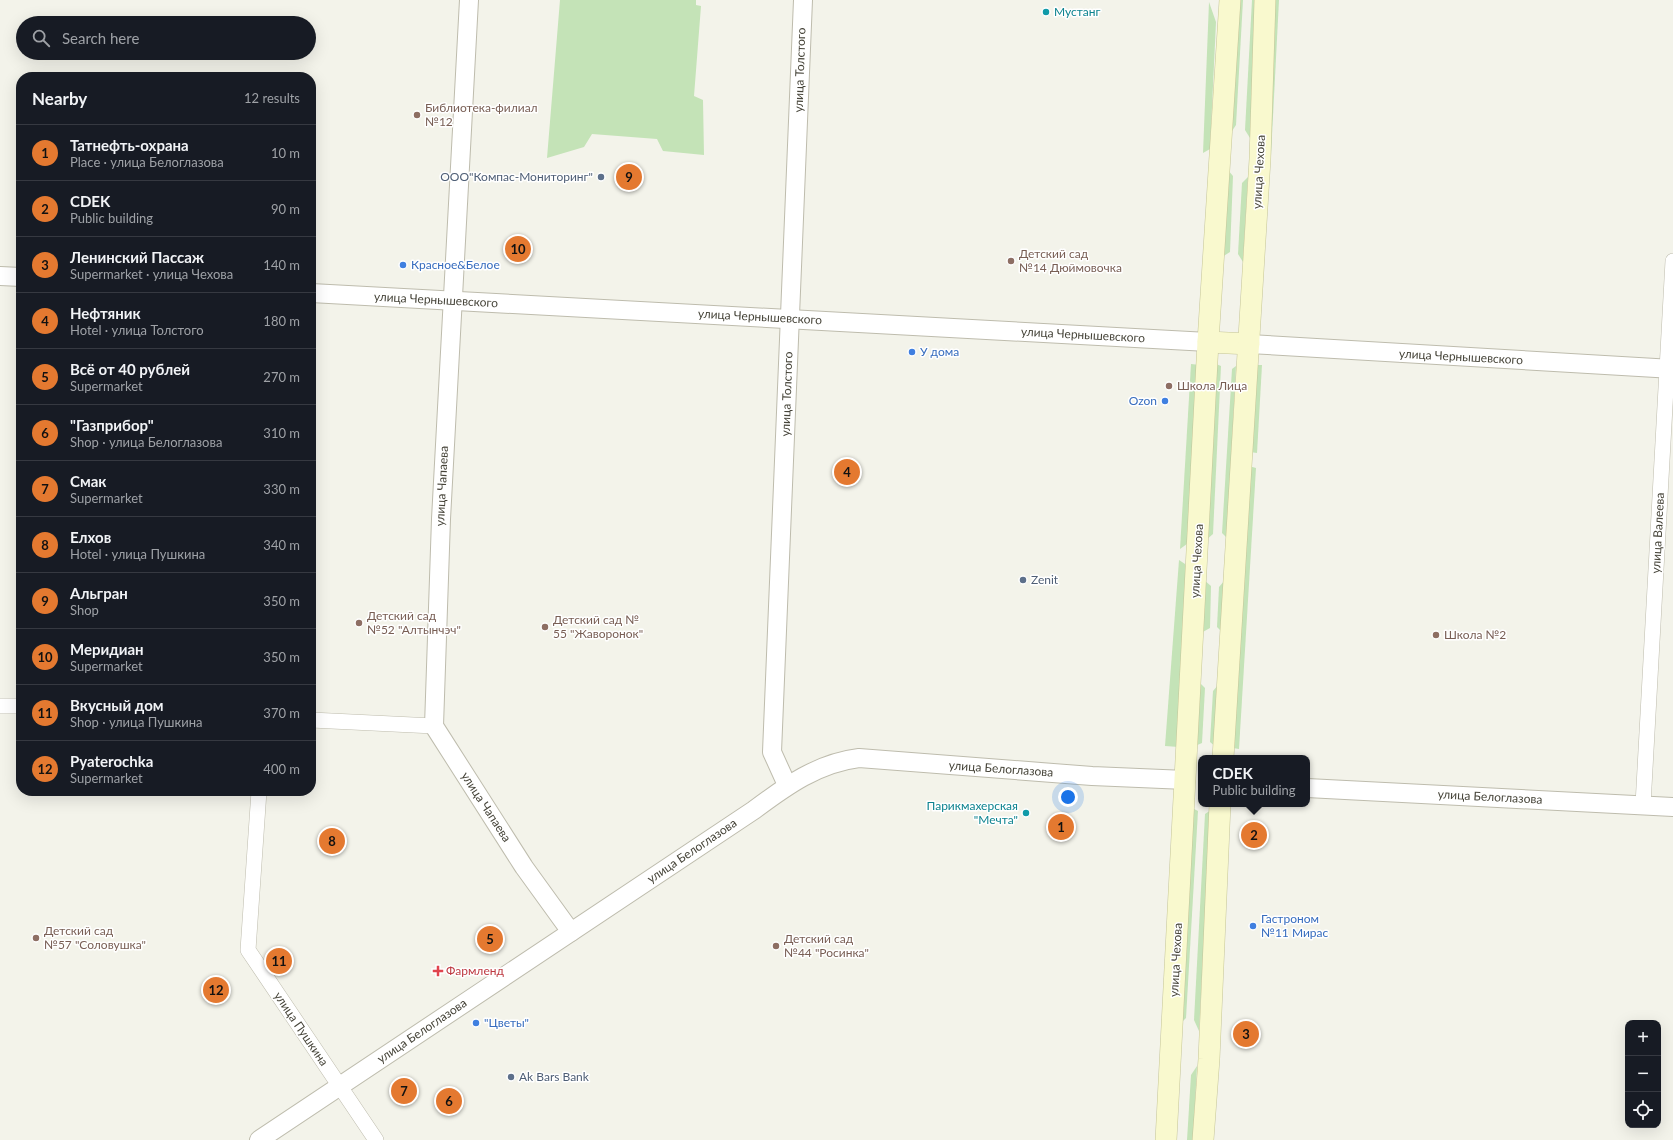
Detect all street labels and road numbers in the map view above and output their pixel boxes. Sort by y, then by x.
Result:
street label: улица Толстого [791,27,808,113]
street label: улица Чехова [1249,134,1268,209]
street label: улица Чернышевского [374,289,499,310]
street label: улица Чернышевского [698,306,823,327]
street label: улица Чернышевского [1021,324,1146,345]
street label: улица Чернышевского [1399,346,1524,367]
street label: улица Толстого [778,351,795,437]
street label: улица Чапаева [432,445,451,527]
street label: улица Валеева [1648,492,1667,574]
street label: улица Чехова [1187,523,1206,598]
street label: улица Белоглазова [948,757,1054,780]
street label: улица Чапаева [458,769,515,845]
street label: улица Белоглазова [1437,786,1543,807]
street label: улица Белоглазова [644,815,739,886]
street label: улица Чехова [1166,922,1185,997]
street label: улица Пушкина [271,989,332,1069]
street label: улица Белоглазова [374,995,469,1066]

